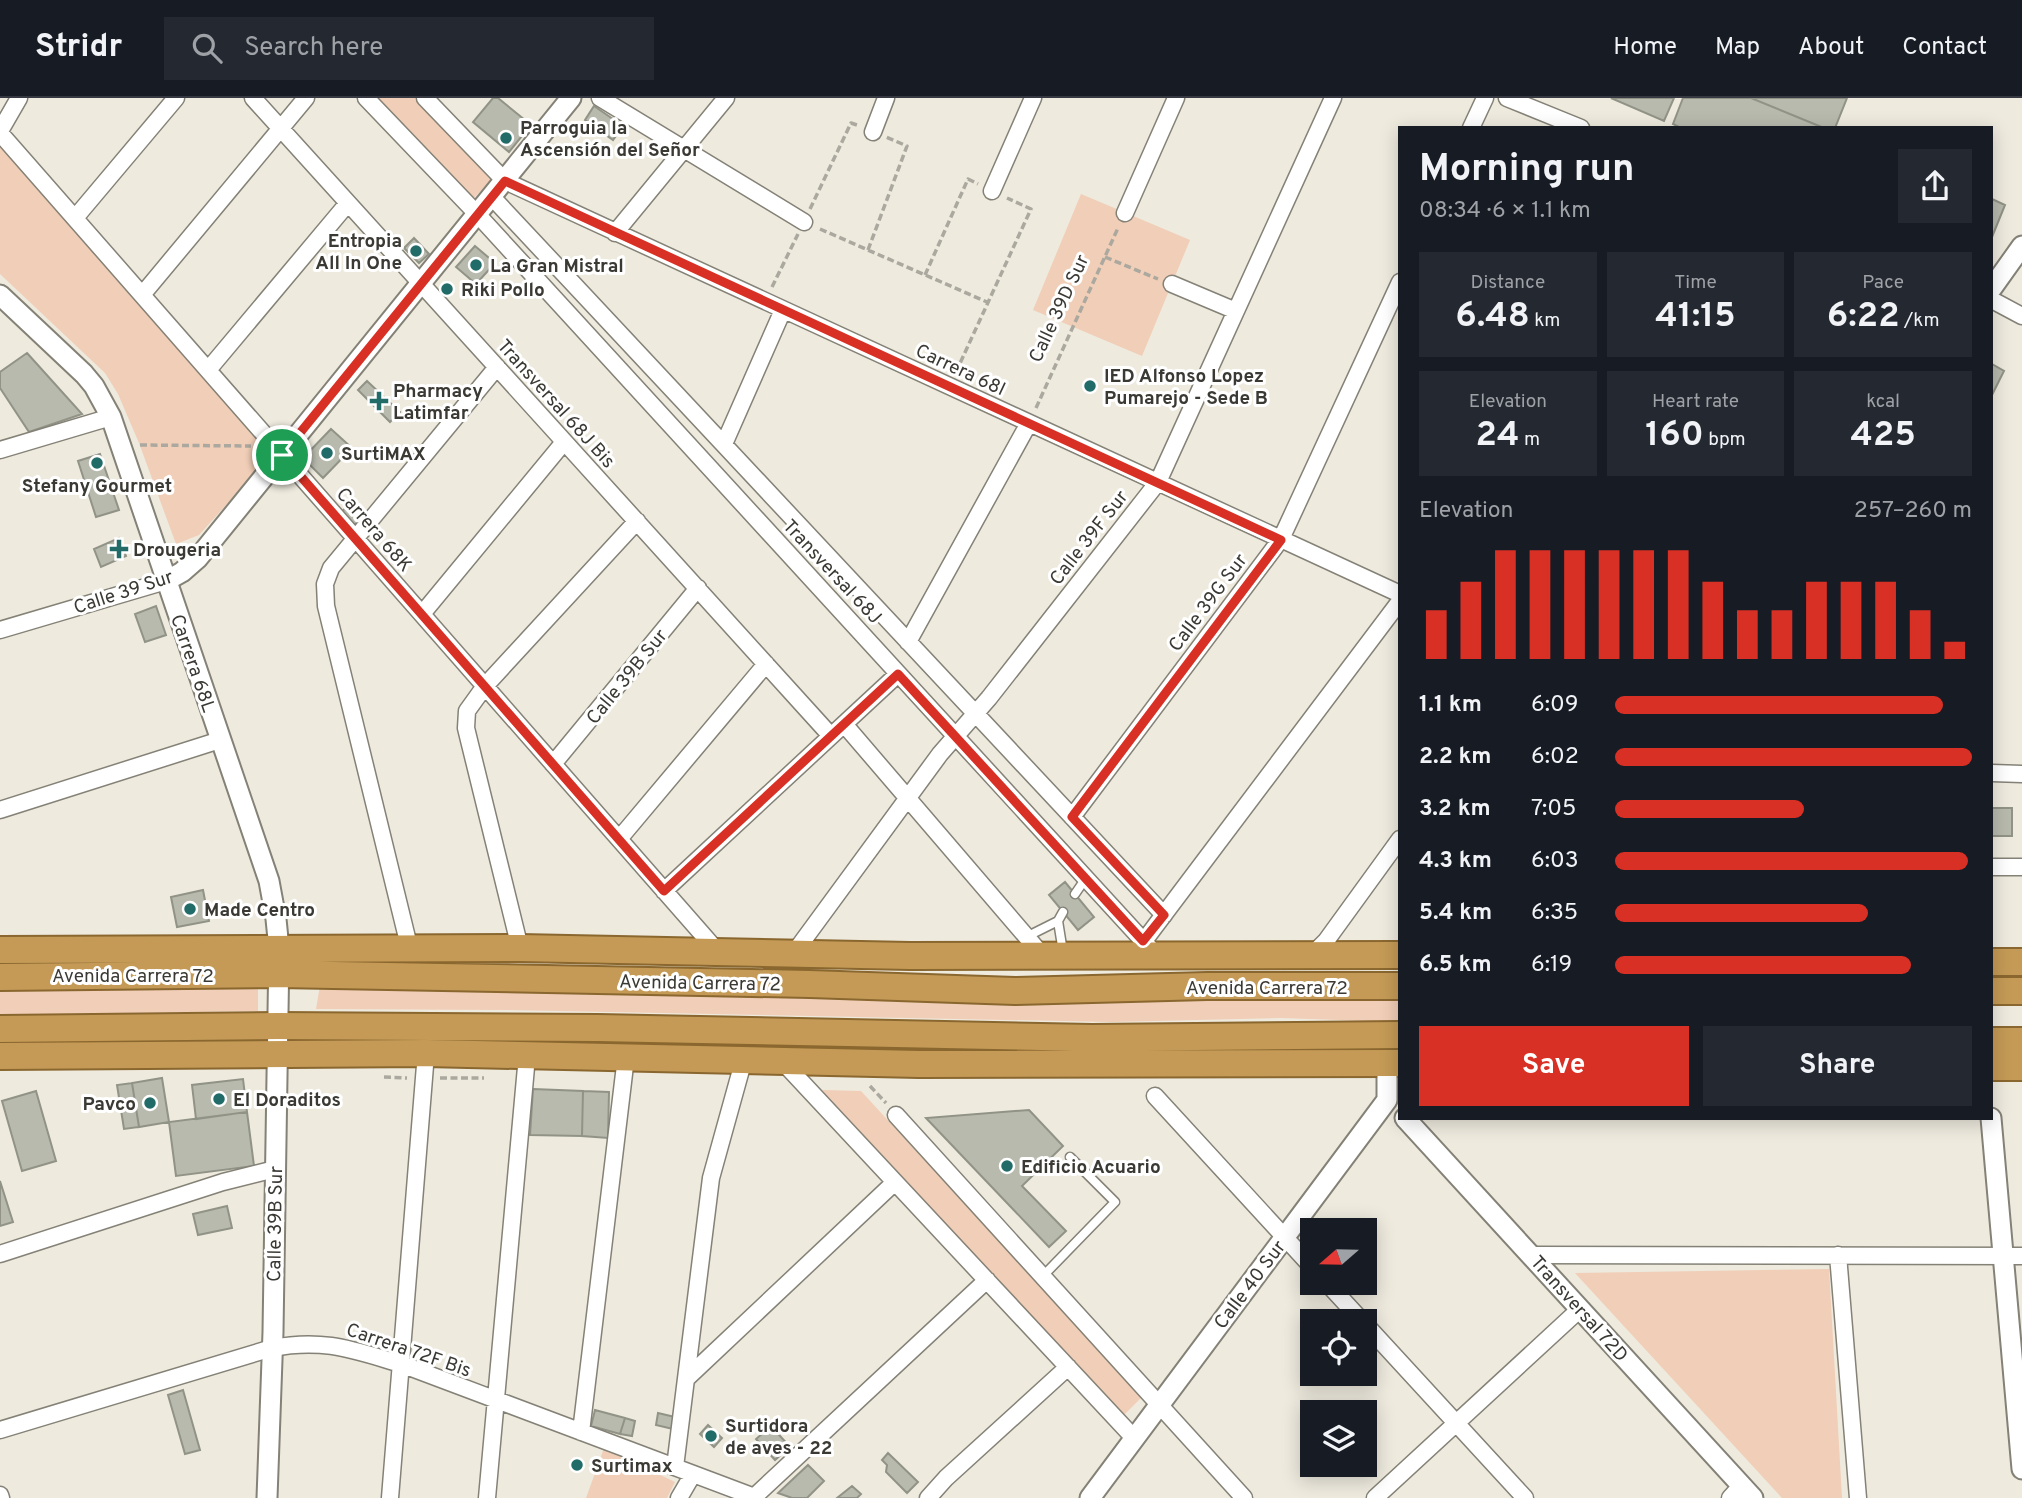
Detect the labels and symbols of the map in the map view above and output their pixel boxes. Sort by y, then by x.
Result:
place label: Parroguia la Ascensión del Señor [520,117,700,163]
marker: Parroguia la Ascensión del Señor [498,130,514,146]
place label: Entropia All In One [315,230,402,276]
marker: Entropia All In One [408,243,424,259]
street label: Calle 39D Sur [1024,250,1096,367]
place label: La Gran Mistral [490,255,624,279]
marker: La Gran Mistral [468,257,484,273]
place label: Riki Pollo [461,279,545,303]
marker: Riki Pollo [439,281,455,297]
street label: Transversal 68J Bis [491,335,620,474]
street label: Carrera 68I [911,339,1009,402]
place label: IED Alfonso Lopez Pumarejo - Sede B [1104,365,1268,411]
marker: IED Alfonso Lopez Pumarejo - Sede B [1082,378,1098,394]
place label: Pharmacy Latimfar [393,380,483,426]
marker: Pharmacy Latimfar [371,393,387,409]
pin [252,425,312,485]
place label: SurtiMAX [341,443,426,467]
marker: SurtiMAX [319,445,335,461]
marker: Stefany Gourmet [89,455,105,471]
place label: Stefany Gourmet [22,475,172,499]
street label: Carrera 68K [330,483,417,577]
street label: Calle 39F Sur [1045,485,1135,591]
street label: Transversal 68J [777,515,886,630]
place label: Drougeria [133,539,221,563]
marker: Drougeria [111,541,127,557]
street label: Calle 39G Sur [1164,549,1254,657]
street label: Calle 39 Sur [71,565,177,620]
street label: Carrera 68L [164,611,220,716]
street label: Calle 39B Sur [582,624,674,730]
place label: Made Centro [204,899,315,923]
marker: Made Centro [182,901,198,917]
street label: Avenida Carrera 72 [52,965,214,989]
street label: Avenida Carrera 72 [619,971,781,997]
street label: Avenida Carrera 72 [1186,977,1348,1001]
place label: El Doraditos [233,1089,341,1113]
marker: El Doraditos [211,1091,227,1107]
place label: Pavco [82,1093,136,1117]
marker: Pavco [142,1095,158,1111]
place label: Edificio Acuario [1021,1156,1161,1180]
marker: Edificio Acuario [999,1158,1015,1174]
street label: Calle 39B Sur [263,1165,289,1282]
north arrow [1300,1218,1377,1295]
street label: Calle 40 Sur [1209,1236,1292,1334]
street label: Transversal 72D [1524,1251,1633,1367]
street label: Carrera 72F Bis [343,1318,474,1383]
place label: Surtidora de aves - 22 [725,1415,832,1461]
marker: Surtidora de aves - 22 [703,1428,719,1444]
place label: Surtimax [591,1455,673,1479]
marker: Surtimax [569,1457,585,1473]

